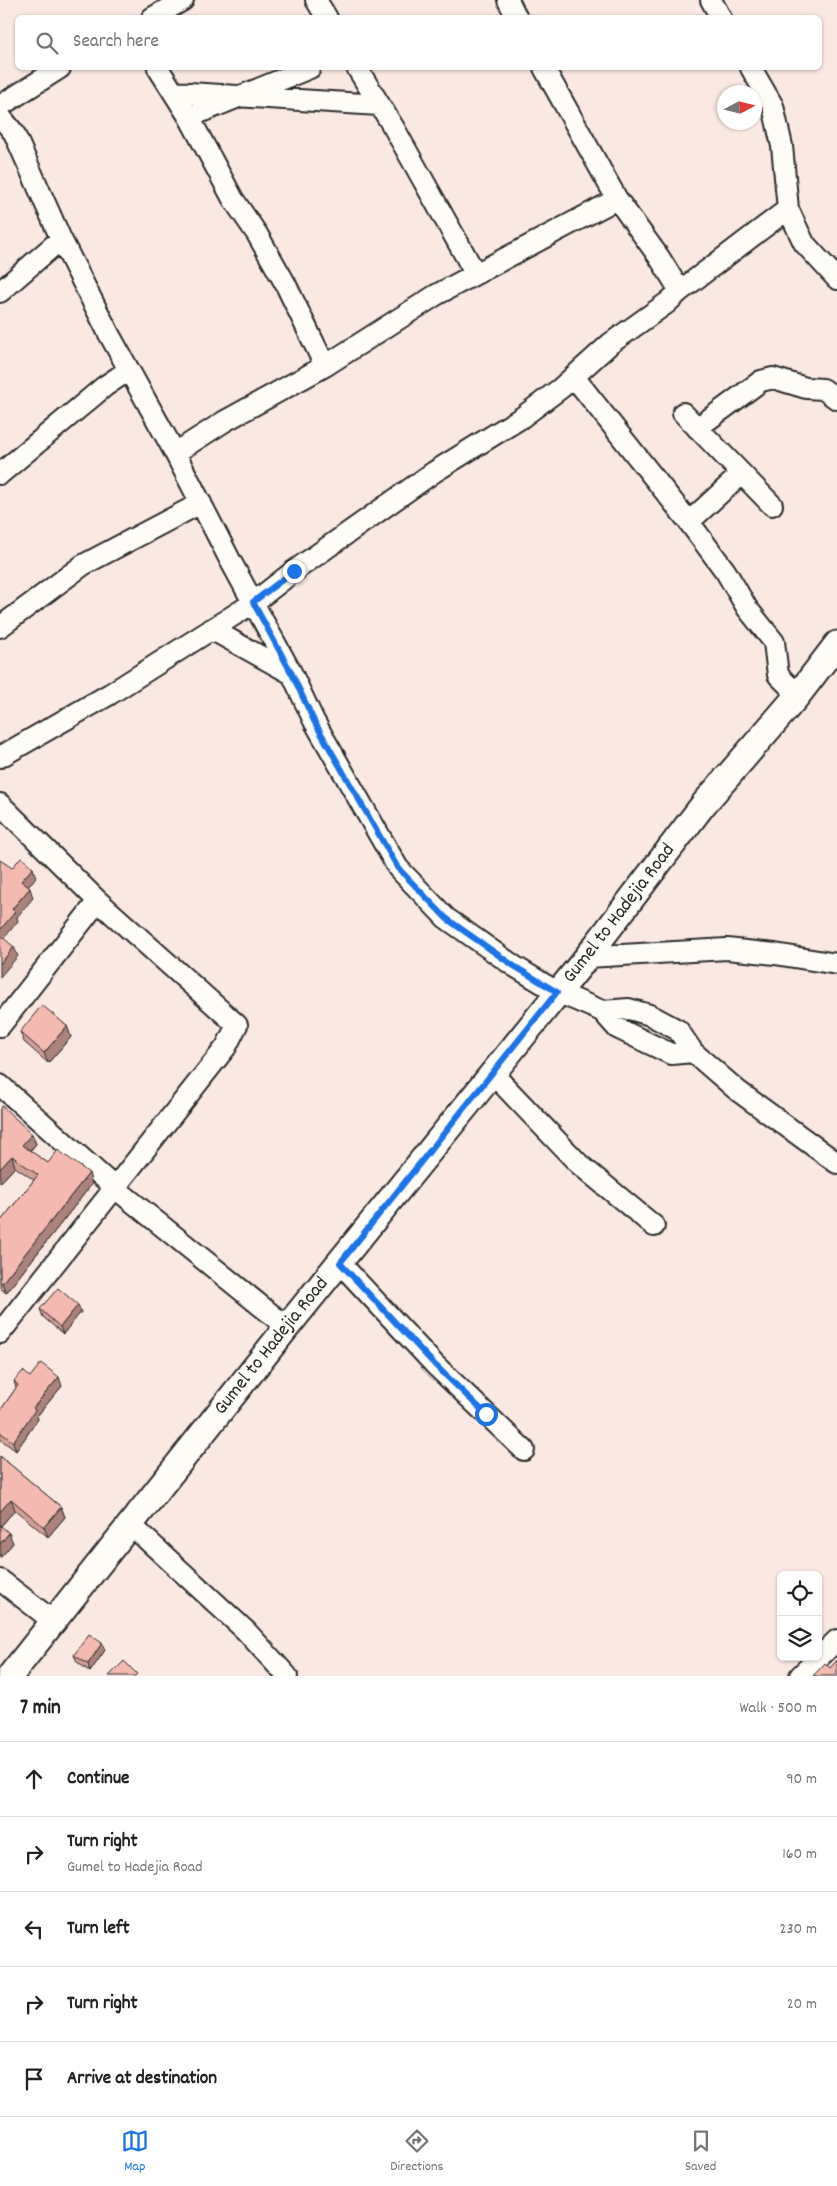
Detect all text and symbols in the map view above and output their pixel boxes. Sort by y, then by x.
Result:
search box [15,15,822,70]
icon: search [33,29,61,57]
text: Search here [73,29,159,56]
north arrow [717,85,762,130]
route end [283,560,306,583]
street label: Gumel to Hadejia Road [557,838,682,990]
street label: Gumel to Hadejia Road [208,1271,336,1421]
route start [475,1403,498,1426]
map controls [777,1571,822,1661]
button: locate [777,1571,822,1616]
button: layers [777,1616,822,1661]
text: 7 min [20,1694,61,1724]
text: Walk · 500 m [739,1697,817,1720]
icon: ahead [20,1765,48,1793]
text: Continue [67,1766,129,1793]
text: 90 m [786,1768,817,1791]
text: Turn right [67,1829,138,1856]
icon: right [20,1840,48,1868]
text: 160 m [782,1843,817,1866]
text: Gumel to Hadejia Road [67,1856,203,1879]
icon: left [20,1915,48,1943]
text: Turn left [67,1916,130,1943]
text: 230 m [780,1918,817,1941]
icon: right [20,1990,48,2018]
text: Turn right [67,1991,138,2018]
text: 20 m [787,1993,817,2016]
icon: arrive [20,2065,48,2093]
text: Arrive at destination [67,2066,217,2093]
tab: Map [121,2127,149,2177]
tab: Directions [390,2127,443,2177]
tab: Saved [685,2127,716,2177]

